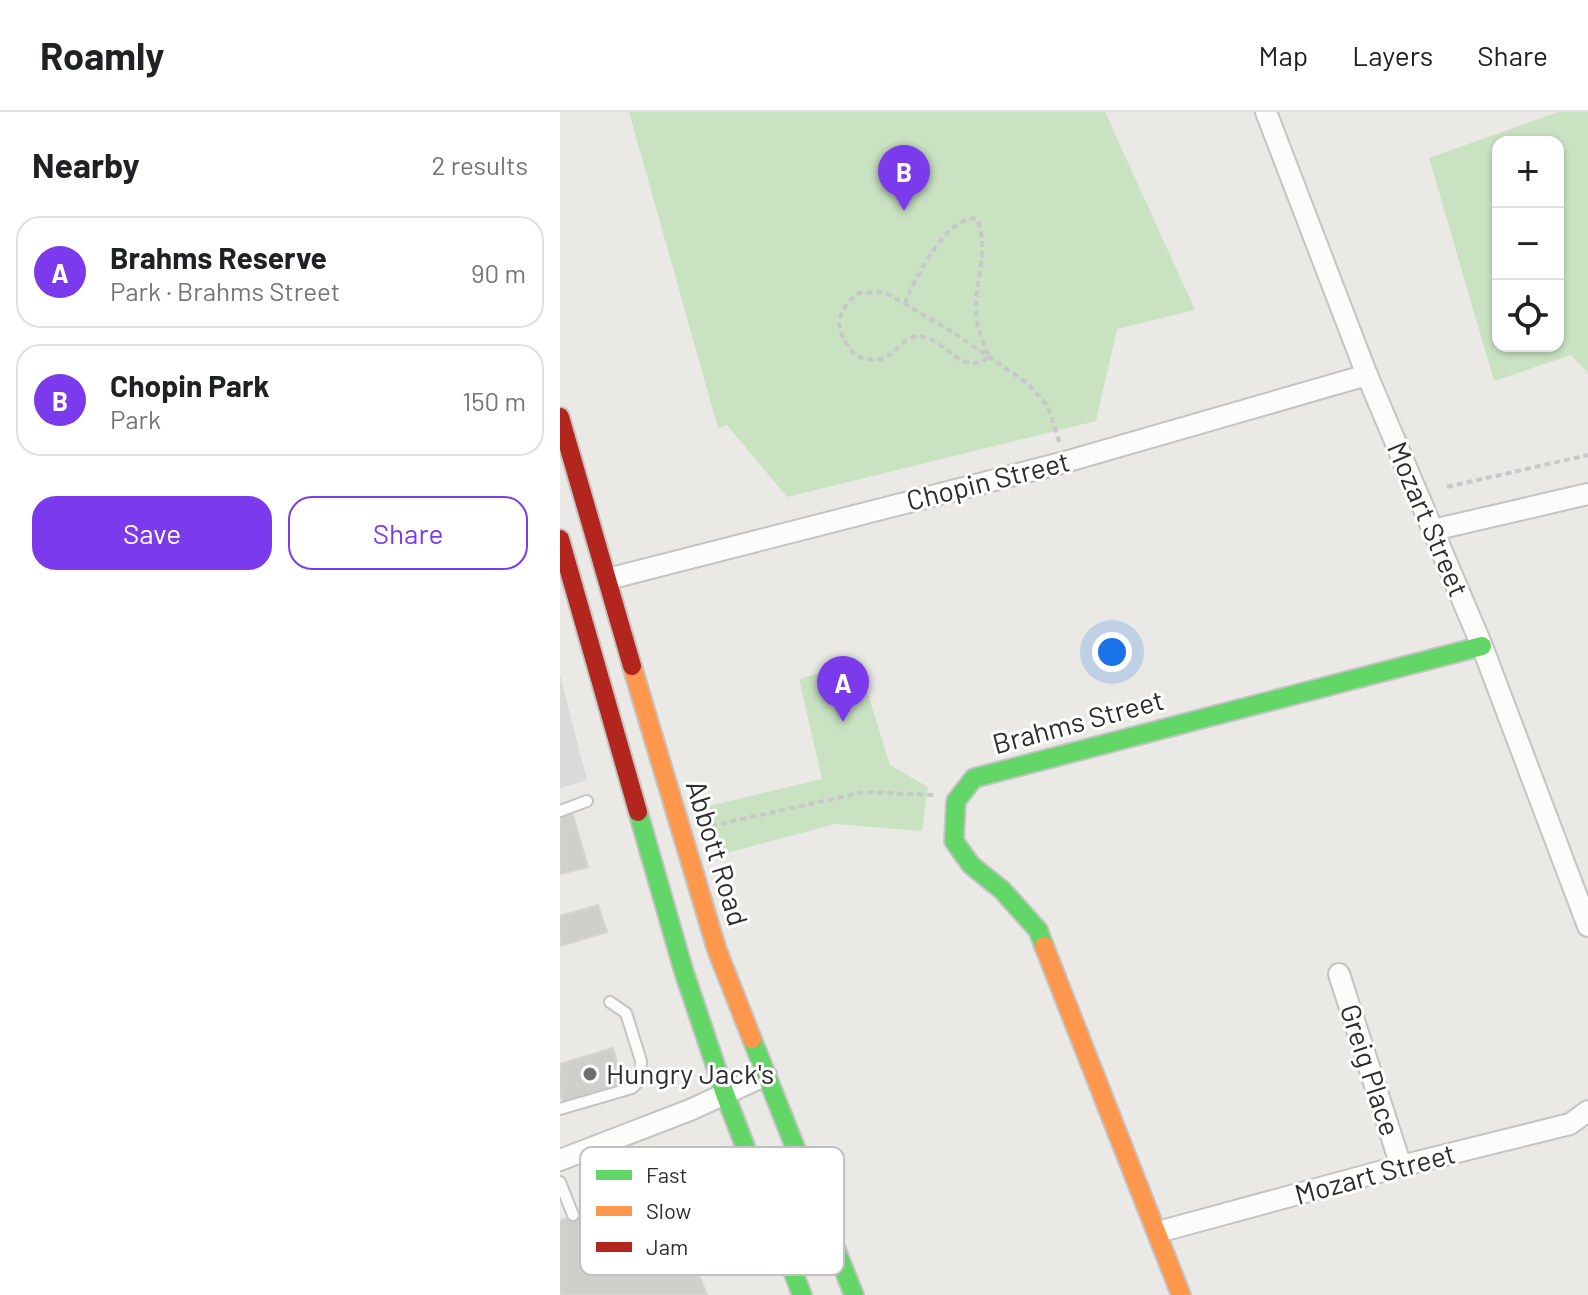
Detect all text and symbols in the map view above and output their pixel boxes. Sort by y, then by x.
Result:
text: Roamly [40,32,164,78]
text: Map [1258,38,1308,72]
text: Layers [1352,38,1433,72]
text: Share [1477,38,1548,72]
map controls [1492,136,1564,352]
button: + [1492,136,1564,208]
text: Nearby [32,144,140,185]
pin: B [878,145,930,211]
text: 2 results [432,149,528,180]
button: − [1492,208,1564,280]
text: Brahms Reserve [110,239,327,275]
text: A [51,257,69,288]
text: 90 m [471,257,526,288]
text: Park · Brahms Street [110,275,340,306]
button: locate [1492,280,1564,352]
text: Chopin Park [110,367,269,403]
text: B [52,385,68,416]
text: 150 m [462,385,526,416]
text: Park [110,403,161,434]
street label: Mozart Street [1381,436,1477,601]
street label: Chopin Street [903,443,1073,517]
button: Save [32,496,272,570]
button: Share [288,496,528,570]
your location [1092,632,1132,672]
pin: A [817,656,869,722]
street label: Brahms Street [988,682,1167,760]
street label: Abbott Road [680,776,756,930]
street label: Greig Place [1334,999,1408,1140]
place label: Hungry Jack's [606,1056,774,1090]
marker: Hungry Jack's [581,1065,599,1083]
street label: Mozart Street [1291,1135,1459,1211]
legend [580,1147,844,1275]
text: Fast [646,1161,688,1187]
text: Slow [646,1197,691,1223]
text: Jam [646,1233,688,1259]

